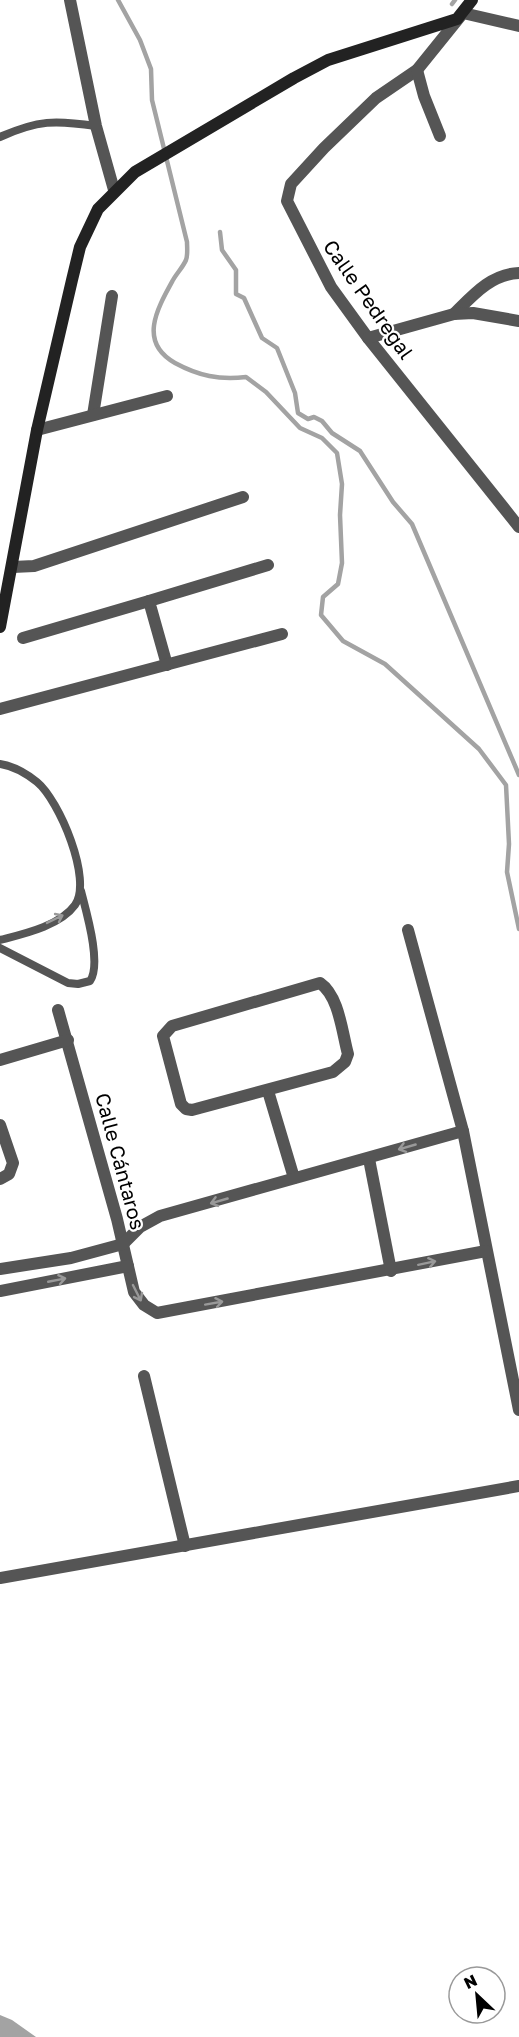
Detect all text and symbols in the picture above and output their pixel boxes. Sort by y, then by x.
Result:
street label: Calle Pedregal [319,235,419,363]
one-way arrow [45,913,63,925]
street label: Calle Cántaros [91,1090,151,1232]
one-way arrow [398,1142,417,1154]
one-way arrow [210,1196,229,1207]
one-way arrow [417,1257,436,1268]
one-way arrow [47,1274,67,1285]
one-way arrow [131,1284,143,1301]
one-way arrow [204,1297,224,1308]
north arrow [447,1965,507,2025]
text: N [461,1970,480,1993]

